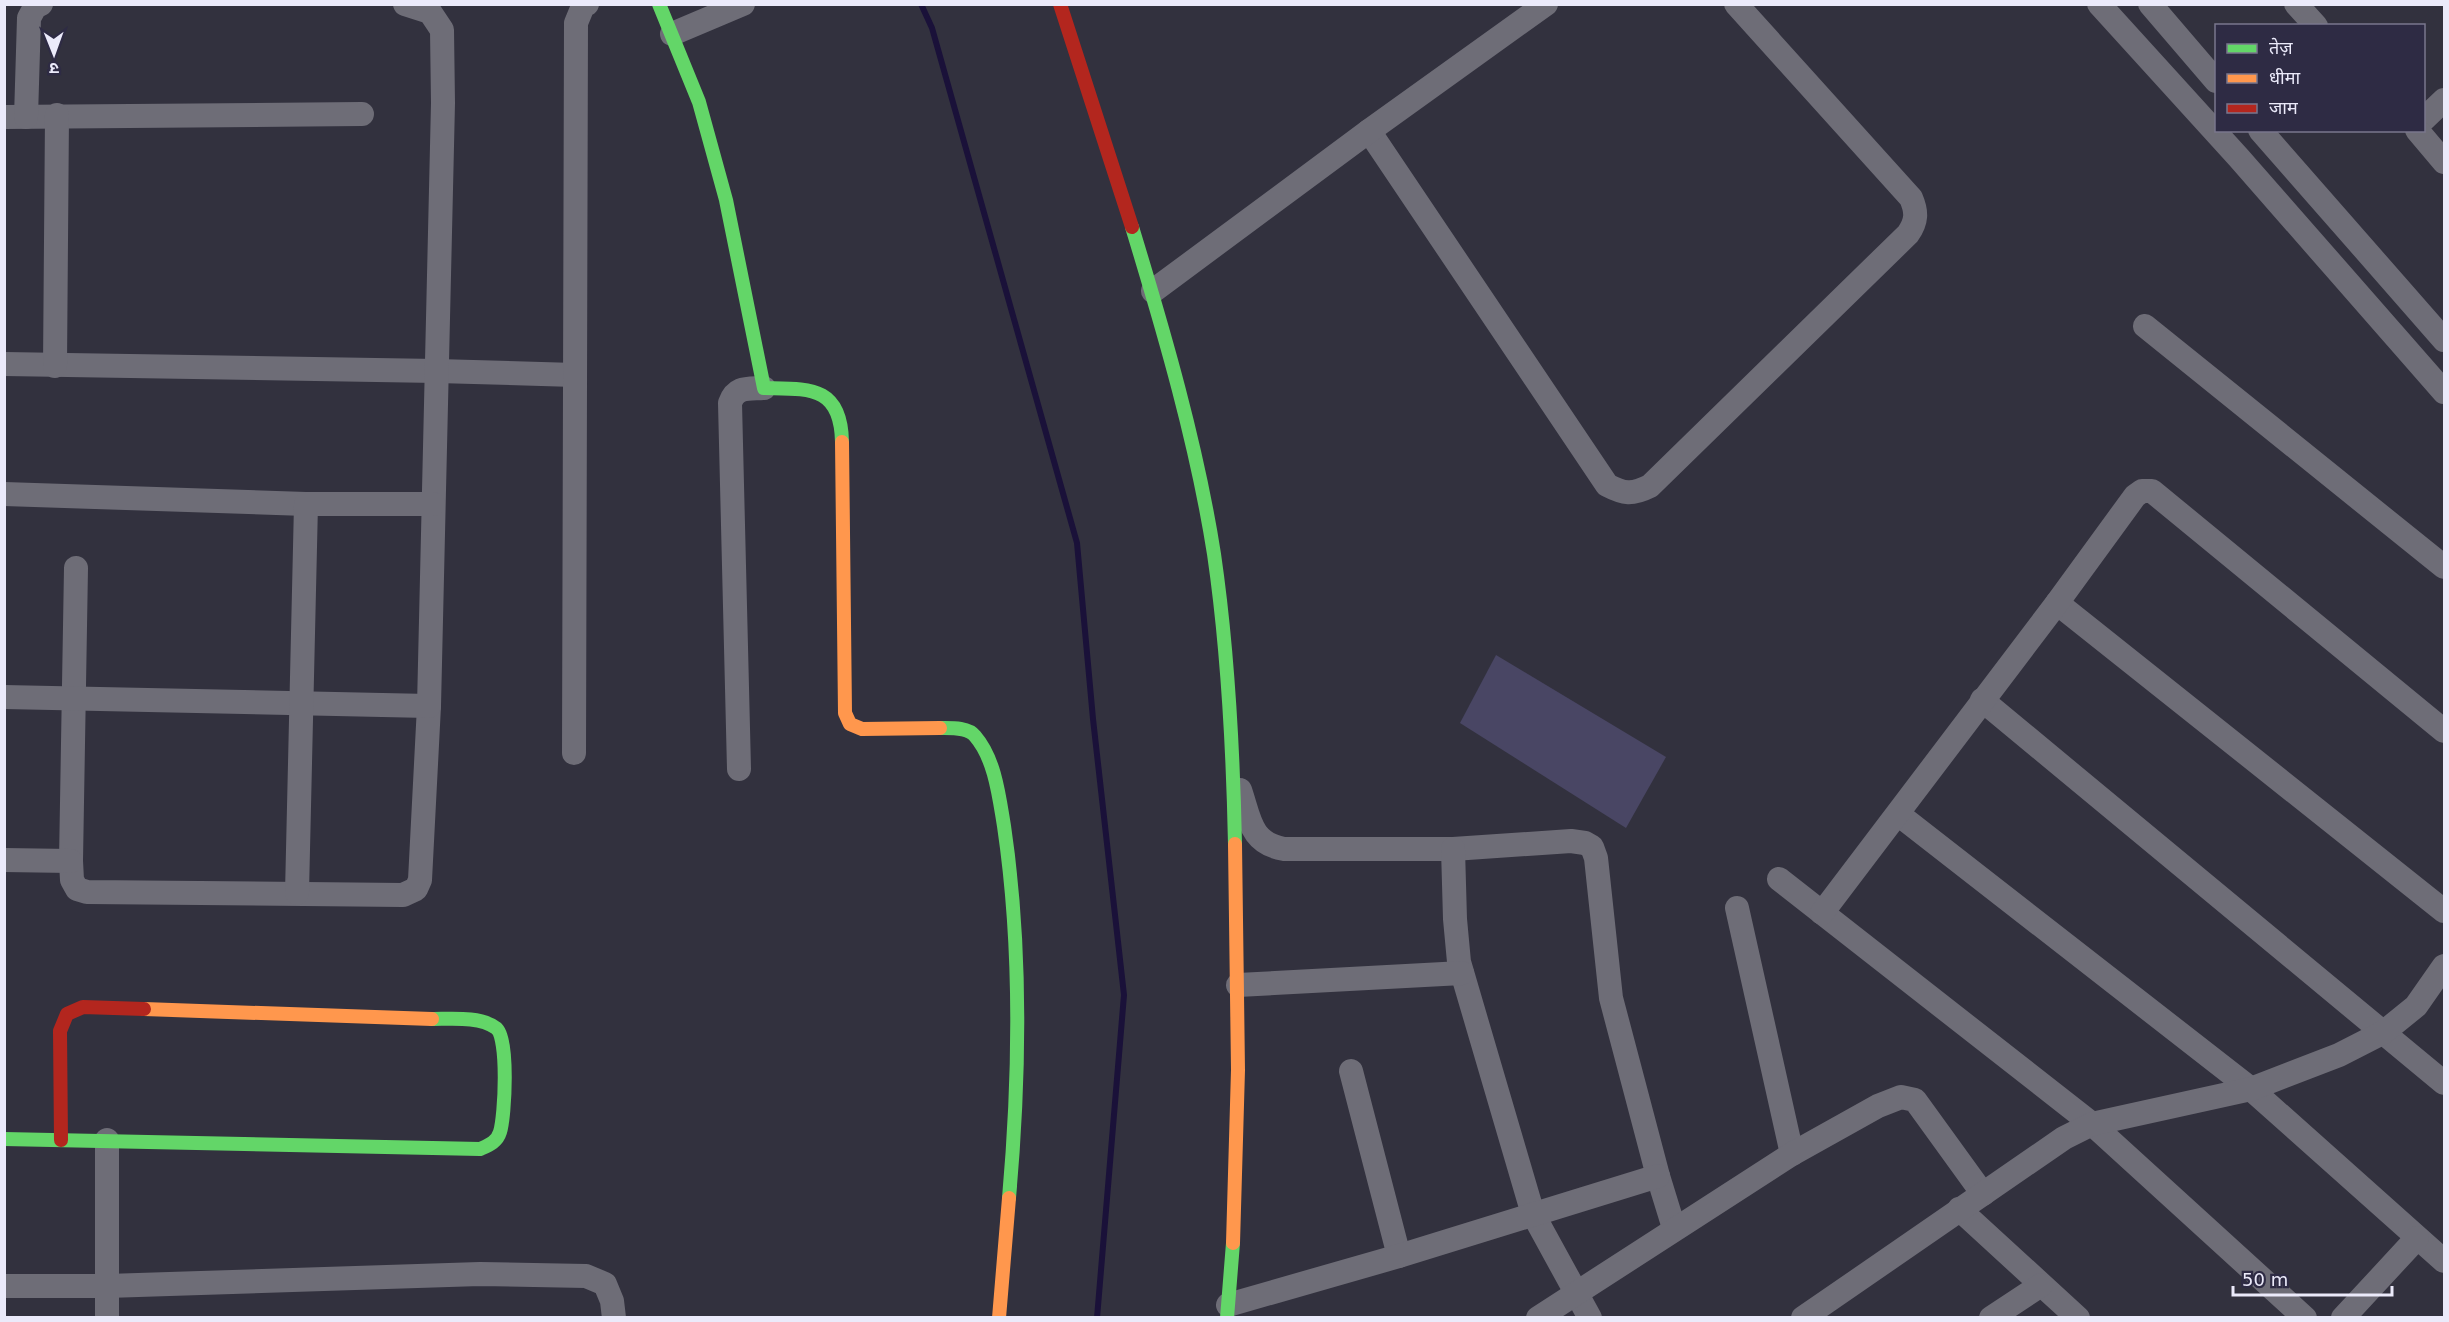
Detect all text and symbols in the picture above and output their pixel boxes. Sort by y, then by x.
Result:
north arrow [24,24,84,84]
legend [2215,24,2425,132]
text: तेज़ [2269,37,2293,58]
text: उ [49,59,59,78]
text: धीमा [2269,67,2300,88]
text: जाम [2269,97,2299,118]
scale bar [2233,1259,2392,1297]
text: 50 m [2242,1269,2288,1290]

